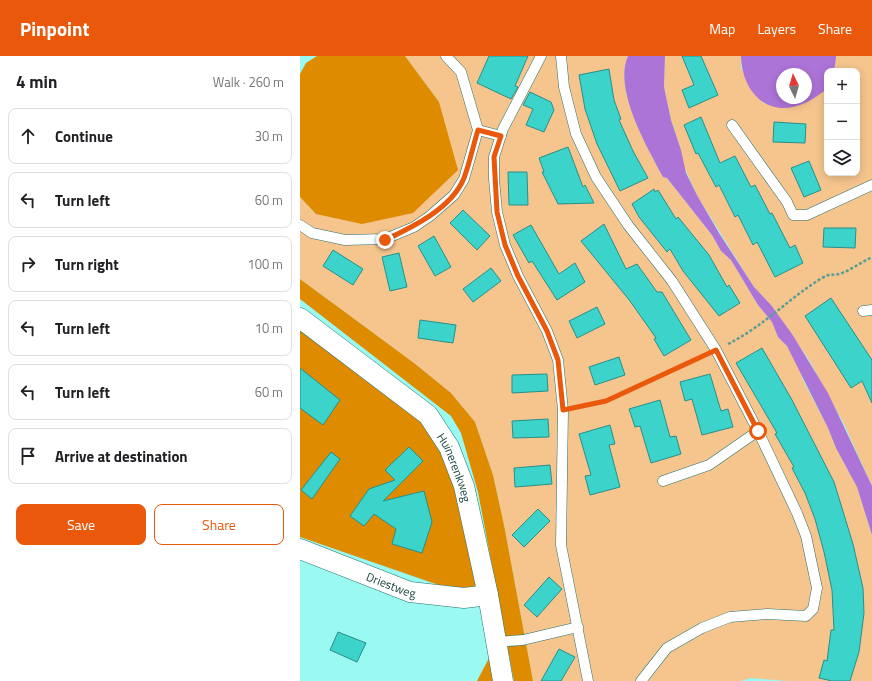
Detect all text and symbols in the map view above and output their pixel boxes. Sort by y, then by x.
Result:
text: Pinpoint [20,14,89,43]
text: Map [709,18,735,39]
text: Layers [757,18,796,39]
text: Share [818,18,852,39]
north arrow [776,68,812,104]
map controls [824,68,860,176]
button: + [824,68,860,104]
text: 4 min [16,69,57,95]
text: Walk · 260 m [213,72,284,92]
button: − [824,104,860,140]
icon: ahead [17,125,39,147]
text: Continue [55,125,113,148]
text: 30 m [255,126,283,146]
button: layers [824,140,860,176]
icon: left [17,189,39,211]
text: Turn left [55,189,110,212]
text: 60 m [255,190,283,210]
route end [376,231,394,249]
icon: right [17,253,39,275]
text: Turn right [55,253,119,276]
text: 100 m [247,254,283,274]
icon: left [17,317,39,339]
text: Turn left [55,317,110,340]
text: 10 m [255,318,283,338]
icon: left [17,381,39,403]
text: Turn left [55,381,110,404]
text: 60 m [255,382,283,402]
route start [749,422,767,440]
street label: Huinerenkweg [433,429,477,504]
icon: arrive [17,445,39,467]
text: Arrive at destination [55,445,188,468]
button: Save [16,504,146,545]
button: Share [154,504,284,545]
street label: Driestweg [364,566,417,602]

